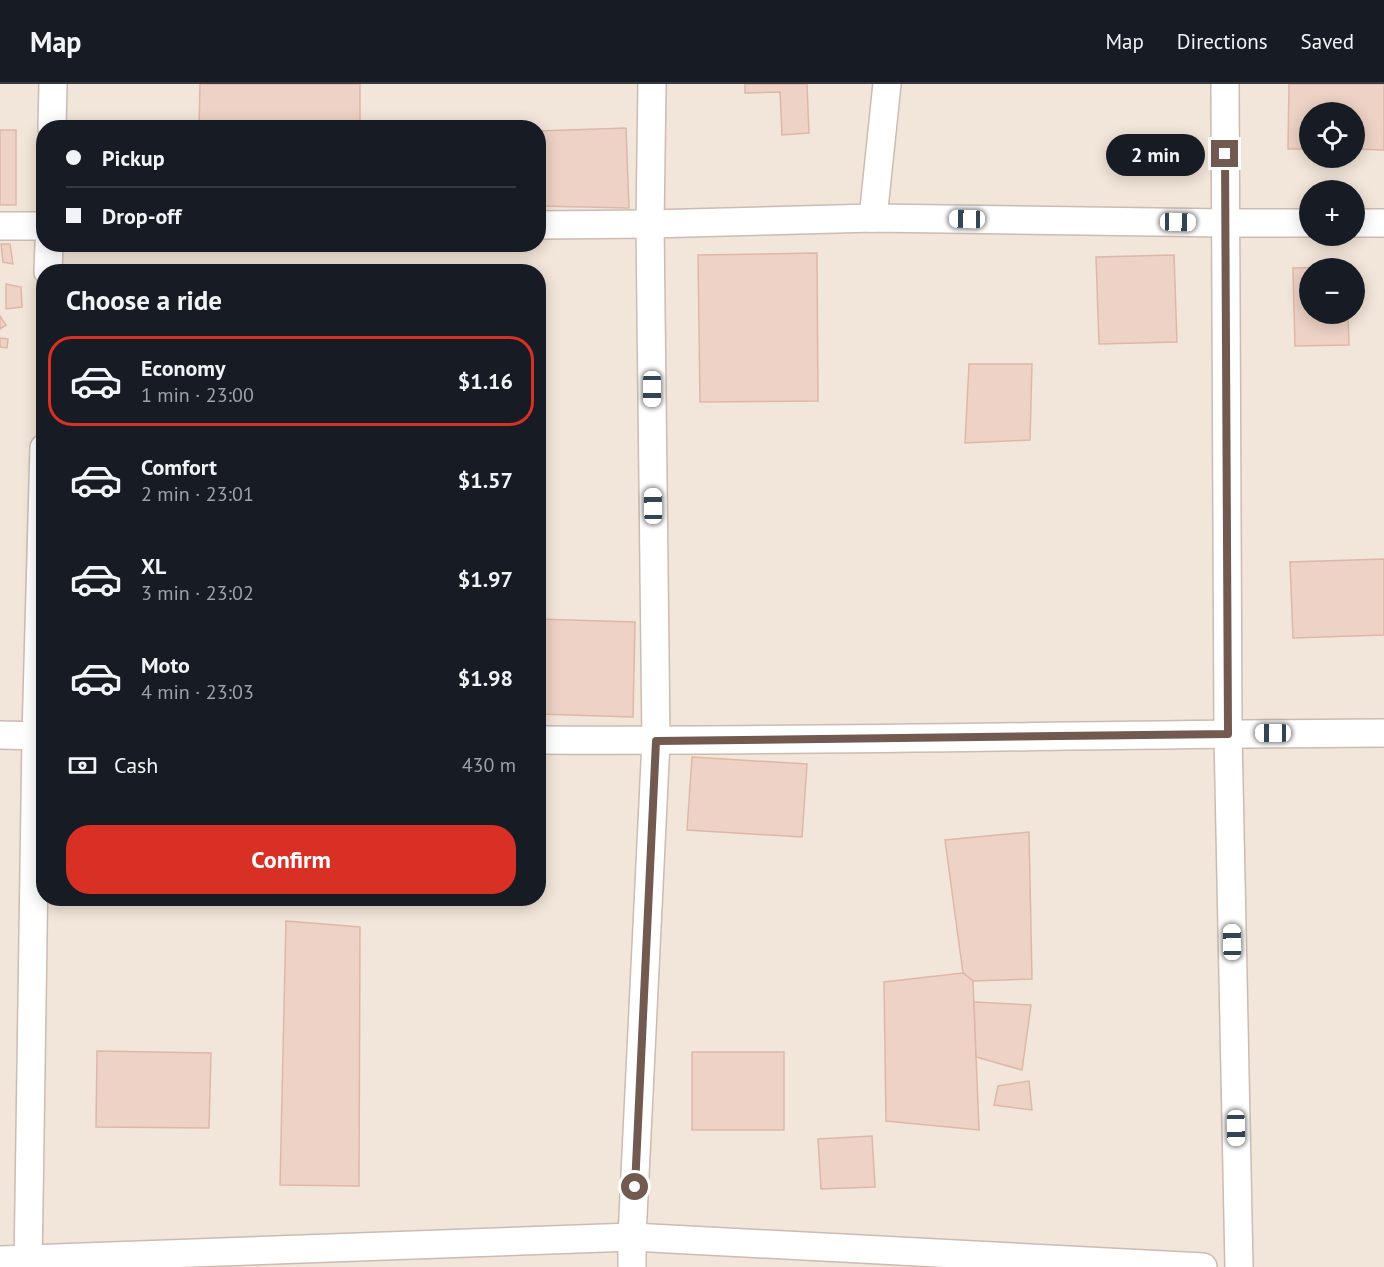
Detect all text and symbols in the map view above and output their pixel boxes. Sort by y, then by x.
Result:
text: Map [30,23,81,60]
text: Map [1105,28,1144,55]
text: Directions [1177,28,1268,55]
text: Saved [1301,28,1354,55]
map controls [1299,102,1365,324]
button: locate [1299,102,1365,168]
callout: 2 min [1105,133,1204,175]
route end [1211,140,1238,167]
text: 2 min [1131,142,1180,168]
text: Pickup [102,144,165,172]
button: + [1299,180,1365,246]
text: Drop-off [102,202,181,230]
car [949,210,985,228]
car [1160,213,1196,231]
button: − [1299,258,1365,324]
text: Choose a ride [66,283,222,317]
icon: car [69,354,123,408]
text: Economy [141,354,225,382]
text: $1.16 [458,367,513,395]
car [643,371,661,407]
text: 1 min · 23:00 [141,382,254,408]
icon: car [69,453,123,507]
text: Comfort [141,453,217,481]
text: $1.57 [458,466,513,494]
text: 2 min · 23:01 [141,481,254,507]
car [644,488,662,524]
icon: car [69,552,123,606]
text: XL [141,552,166,580]
text: $1.97 [458,565,513,593]
text: 3 min · 23:02 [141,580,254,606]
icon: car [69,651,123,705]
text: Moto [141,651,190,679]
text: $1.98 [458,664,513,692]
text: 4 min · 23:03 [141,679,254,705]
car [1255,724,1291,742]
icon: cash [66,749,99,782]
text: Cash [114,751,158,779]
text: 430 m [462,752,516,778]
button: Confirm [66,825,516,894]
car [1223,924,1241,960]
car [1227,1110,1245,1146]
route start [621,1173,648,1200]

